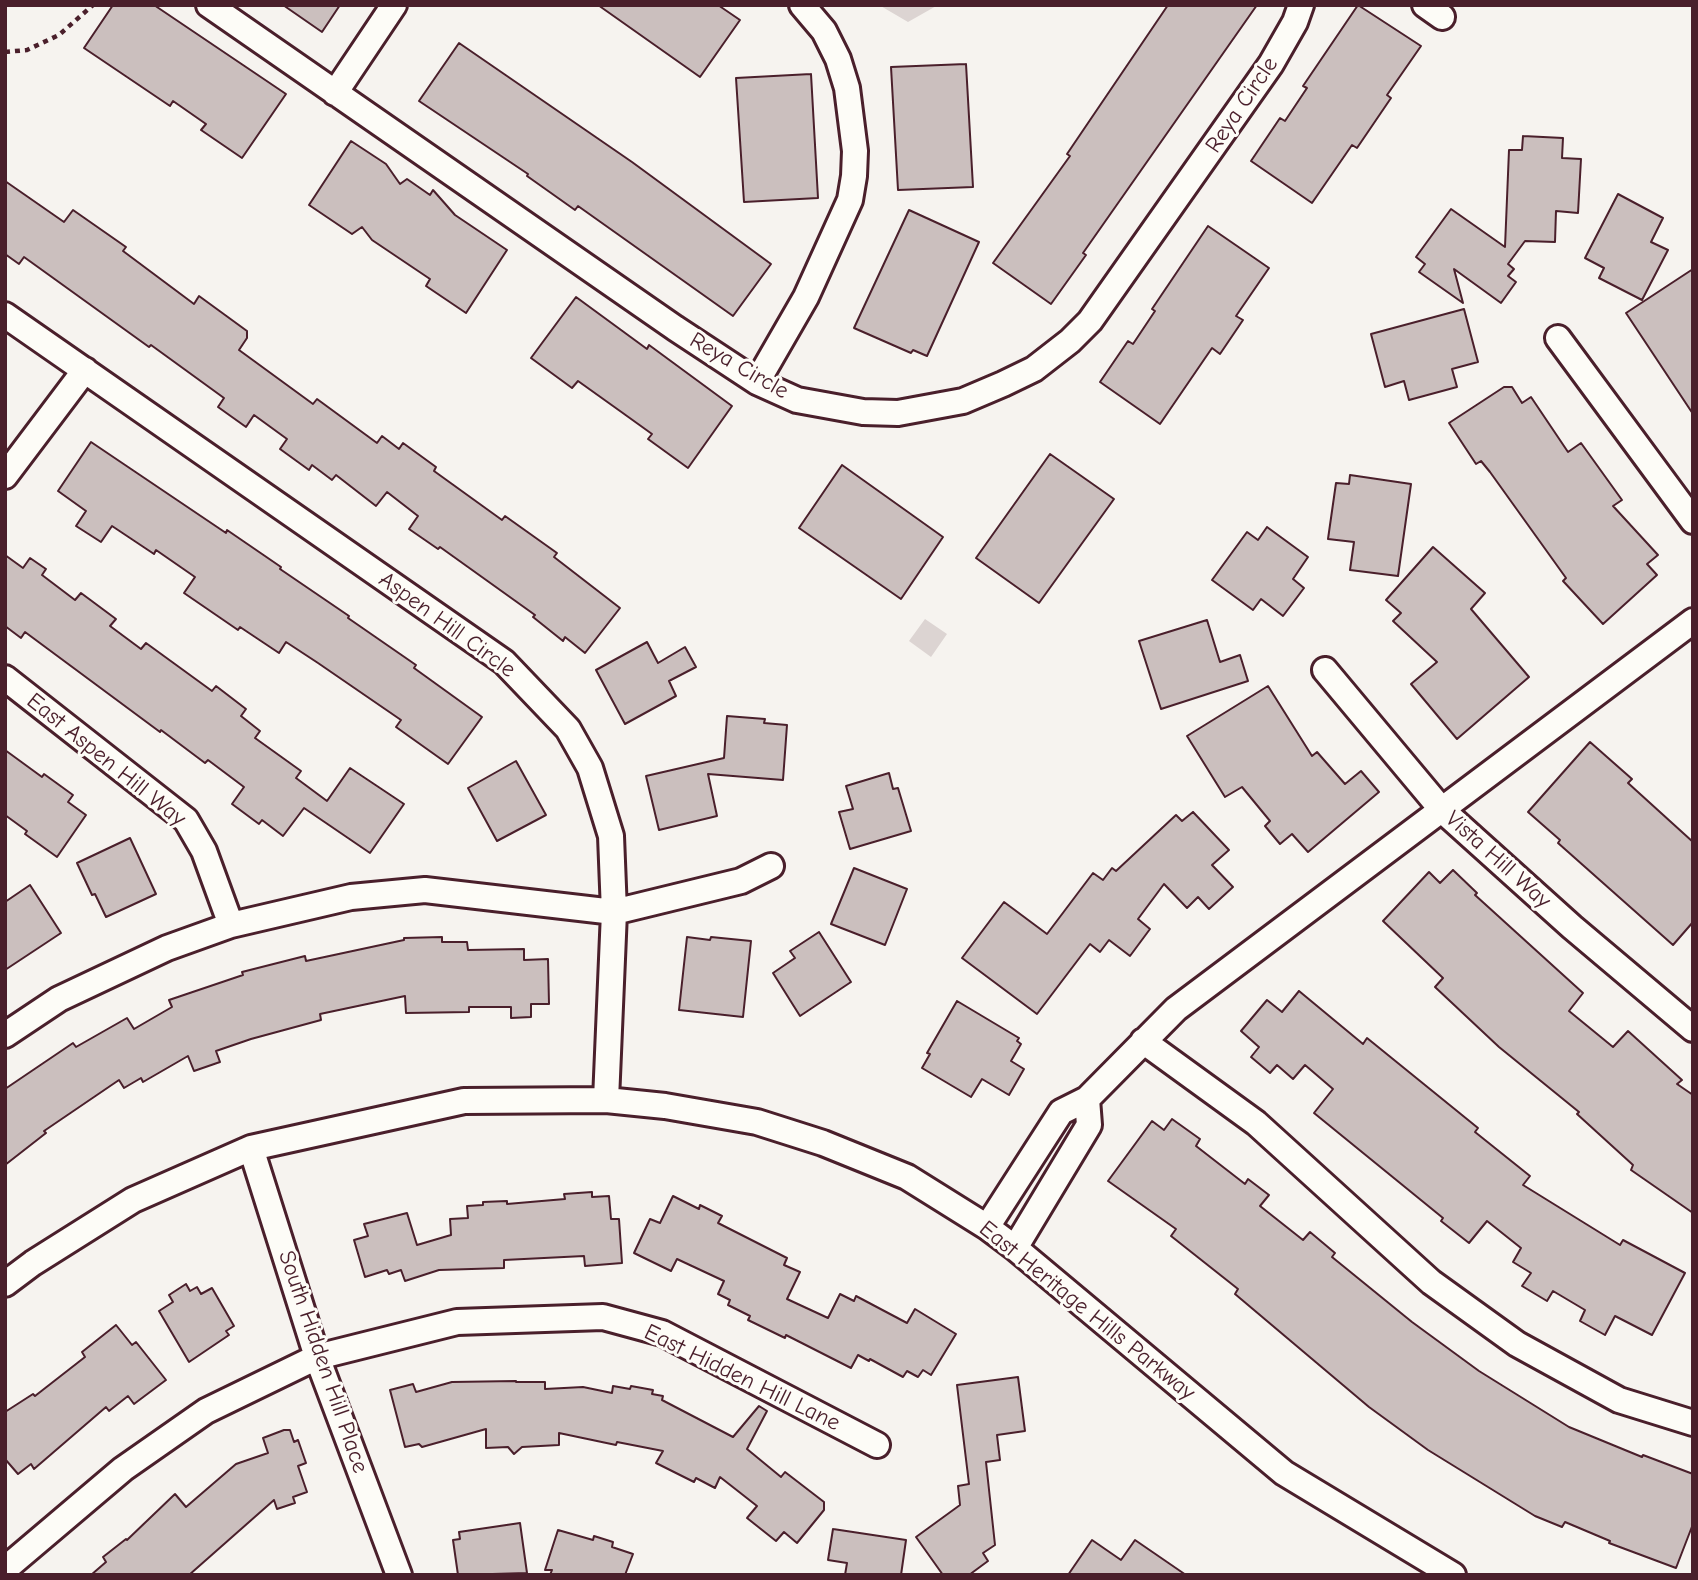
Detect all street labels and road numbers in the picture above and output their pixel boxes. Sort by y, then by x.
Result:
street label: Reya Circle [1200,52,1284,158]
street label: Reya Circle [685,327,793,405]
street label: Aspen Hill Circle [373,566,521,684]
street label: East Aspen Hill Way [21,687,191,833]
street label: Vista Hill Way [1439,805,1557,915]
street label: East Heritage Hills Parkway [973,1215,1201,1407]
street label: South Hidden Hill Place [272,1247,374,1477]
street label: East Hidden Hill Lane [640,1319,844,1437]

